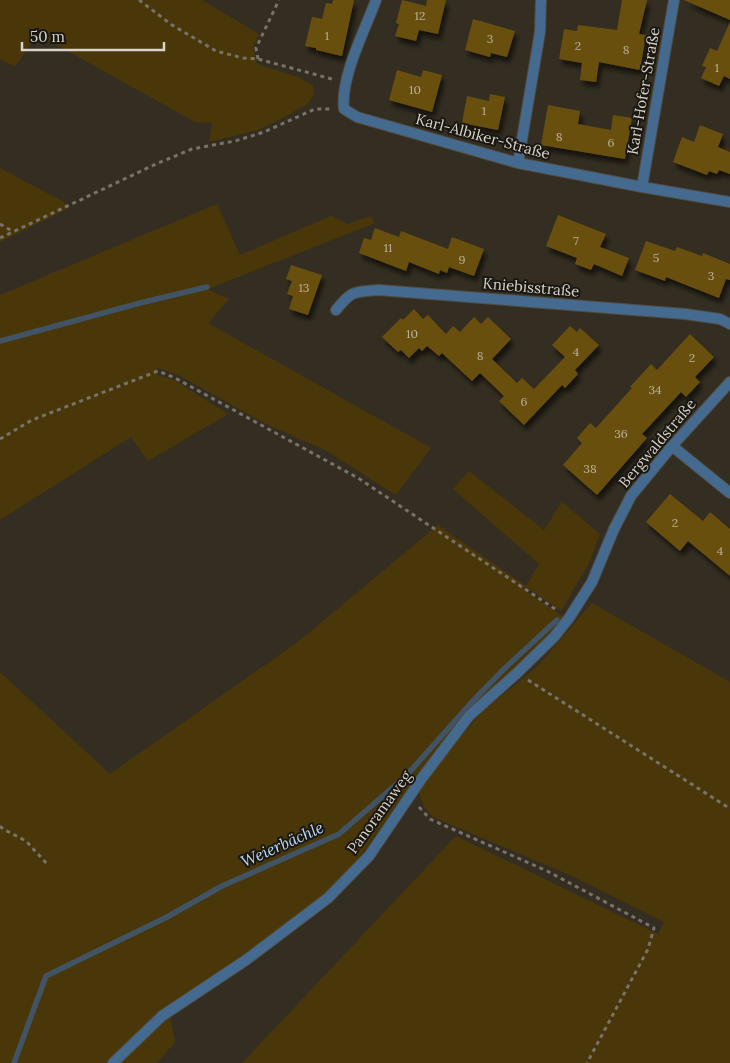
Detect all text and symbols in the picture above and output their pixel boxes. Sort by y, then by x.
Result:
house number: 12 [415,8,425,23]
scale bar [22,20,165,52]
street label: Karl-Hofer-Straße [622,26,664,156]
text: 50 m [30,27,65,46]
house number: 1 [325,28,329,43]
house number: 3 [487,31,494,46]
house number: 2 [575,38,581,53]
house number: 8 [623,42,630,57]
house number: 1 [715,60,719,75]
house number: 10 [409,82,421,97]
house number: 1 [482,103,486,118]
street label: Karl-Albiker-Straße [414,109,552,163]
house number: 8 [556,129,563,144]
house number: 6 [608,135,615,150]
house number: 7 [573,233,579,248]
house number: 11 [384,240,392,255]
house number: 5 [653,250,659,265]
house number: 9 [459,252,466,267]
house number: 3 [708,268,715,283]
street label: Kniebisstraße [482,273,580,301]
house number: 13 [298,280,310,295]
house number: 10 [406,326,418,341]
house number: 4 [573,344,580,359]
house number: 8 [477,348,484,363]
house number: 2 [689,350,695,365]
house number: 34 [648,382,662,397]
house number: 6 [521,394,528,409]
street label: Bergwaldstraße [614,395,700,491]
house number: 36 [614,426,628,441]
house number: 38 [583,461,597,476]
house number: 2 [672,515,678,530]
house number: 4 [717,543,724,558]
street label: Panoramaweg [343,766,416,857]
water label: Weierbächle [238,817,327,871]

